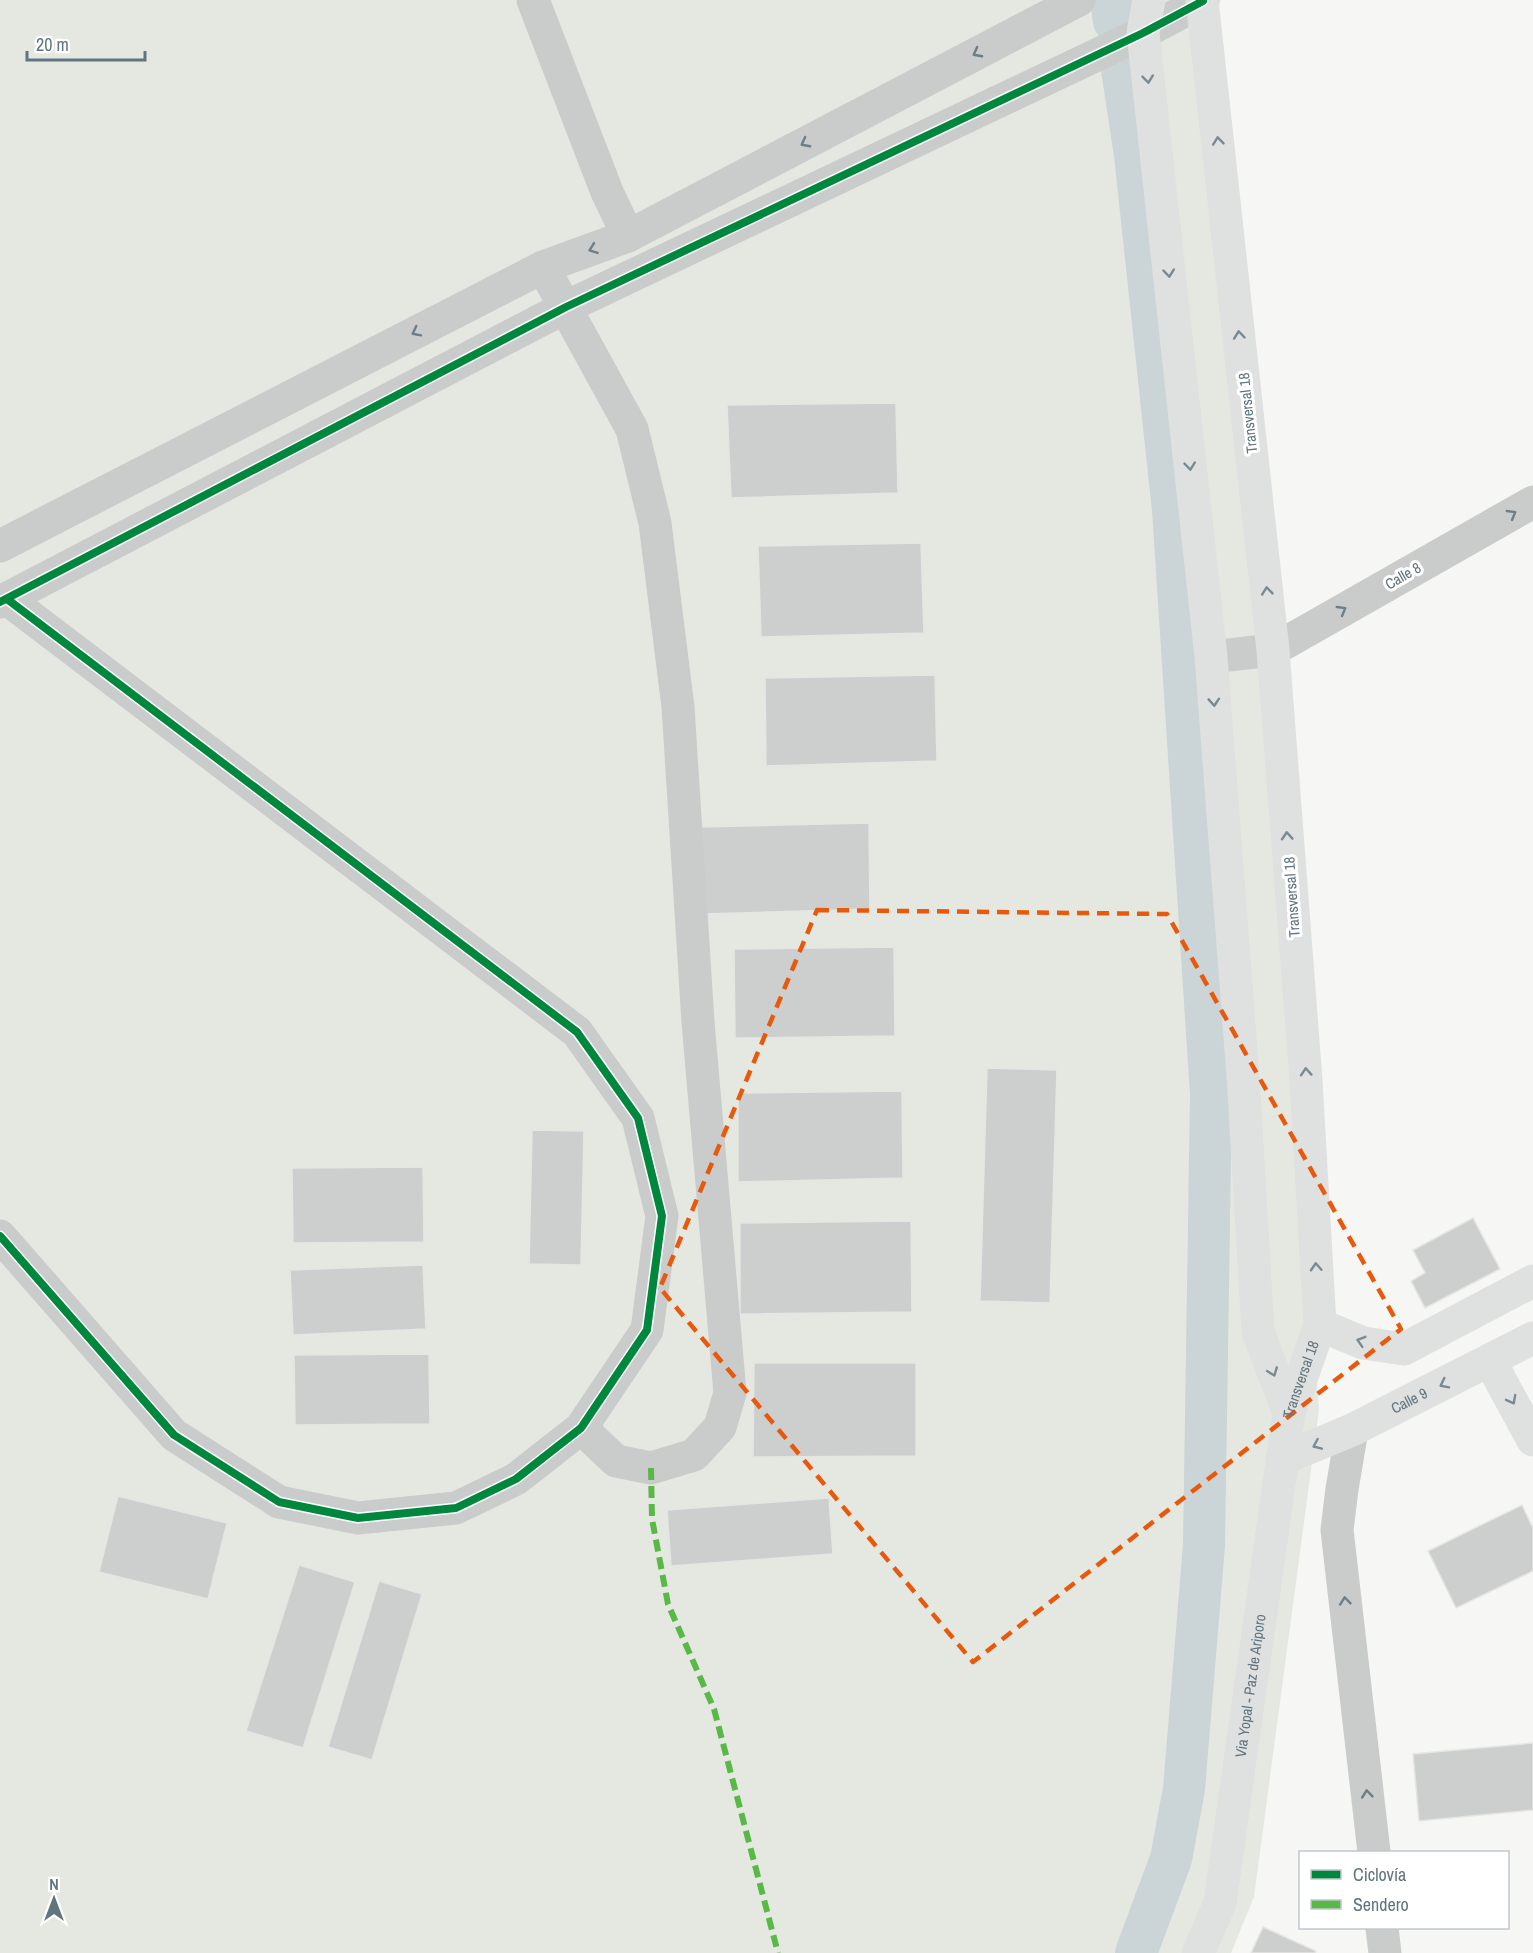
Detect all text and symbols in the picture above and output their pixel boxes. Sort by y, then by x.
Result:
scale bar [27,24,146,62]
text: 20 m [36,32,69,57]
one-way arrow [973,46,984,57]
one-way arrow [1141,74,1154,83]
one-way arrow [800,136,811,148]
one-way arrow [1212,136,1225,146]
one-way arrow [588,241,598,254]
one-way arrow [1162,268,1175,277]
one-way arrow [412,324,423,336]
one-way arrow [1233,330,1246,339]
street label: Transversal 18 [1233,372,1262,454]
one-way arrow [1183,462,1196,471]
one-way arrow [1505,510,1516,521]
street label: Calle 8 [1381,557,1425,594]
one-way arrow [1261,587,1274,596]
one-way arrow [1336,606,1346,617]
one-way arrow [1207,698,1220,707]
one-way arrow [1281,831,1294,840]
street label: Transversal 18 [1278,856,1305,938]
one-way arrow [1300,1068,1313,1077]
one-way arrow [1310,1262,1323,1271]
one-way arrow [1356,1336,1367,1348]
street label: Transversal 18 [1277,1337,1324,1419]
one-way arrow [1266,1367,1279,1377]
one-way arrow [1439,1377,1450,1388]
street label: Calle 9 [1387,1382,1431,1418]
one-way arrow [1505,1394,1516,1405]
one-way arrow [1313,1438,1324,1450]
one-way arrow [1339,1596,1352,1605]
street label: Via Yopal - Paz de Ariporo [1230,1613,1271,1759]
one-way arrow [1361,1790,1374,1799]
legend [1299,1851,1509,1929]
text: Ciclovía [1353,1862,1406,1887]
north arrow [24,1869,84,1929]
text: N [49,1873,59,1895]
text: Sendero [1353,1892,1409,1917]

